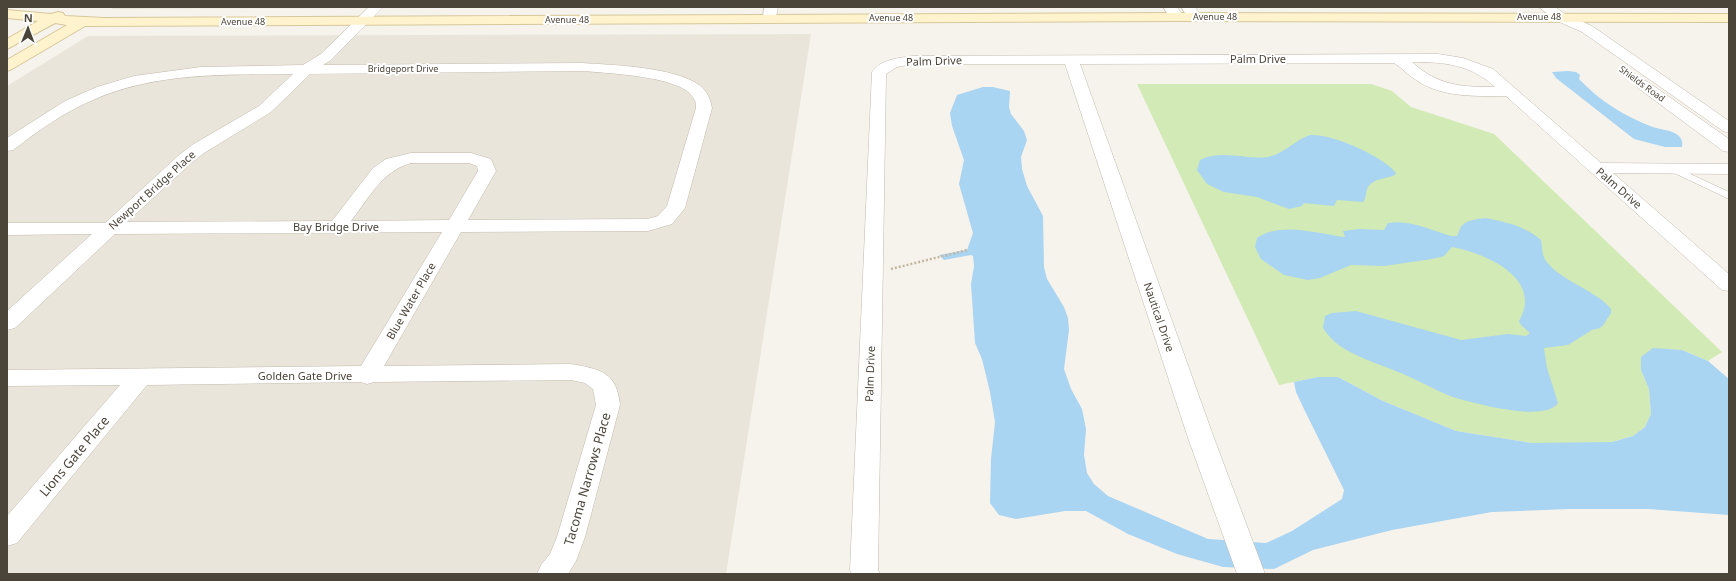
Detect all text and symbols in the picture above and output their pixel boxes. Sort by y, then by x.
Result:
north arrow [8,8,48,48]
text: N [24,10,33,25]
street label: Avenue 48 [1193,10,1237,23]
street label: Avenue 48 [1517,10,1561,23]
street label: Avenue 48 [869,11,913,24]
street label: Avenue 48 [545,13,589,26]
street label: Avenue 48 [221,15,265,28]
street label: Palm Drive [1230,51,1286,66]
street label: Palm Drive [906,52,962,69]
street label: Bridgeport Drive [368,62,438,75]
street label: Shields Road [1617,62,1668,105]
street label: Newport Bridge Place [105,147,198,233]
street label: Palm Drive [1593,164,1645,212]
street label: Bay Bridge Drive [293,219,379,234]
street label: Blue Water Place [382,259,439,342]
street label: Nautical Drive [1141,280,1178,354]
street label: Palm Drive [861,346,878,402]
street label: Golden Gate Drive [258,368,352,383]
street label: Tacoma Narrows Place [559,410,615,548]
street label: Lions Gate Place [35,412,113,500]

